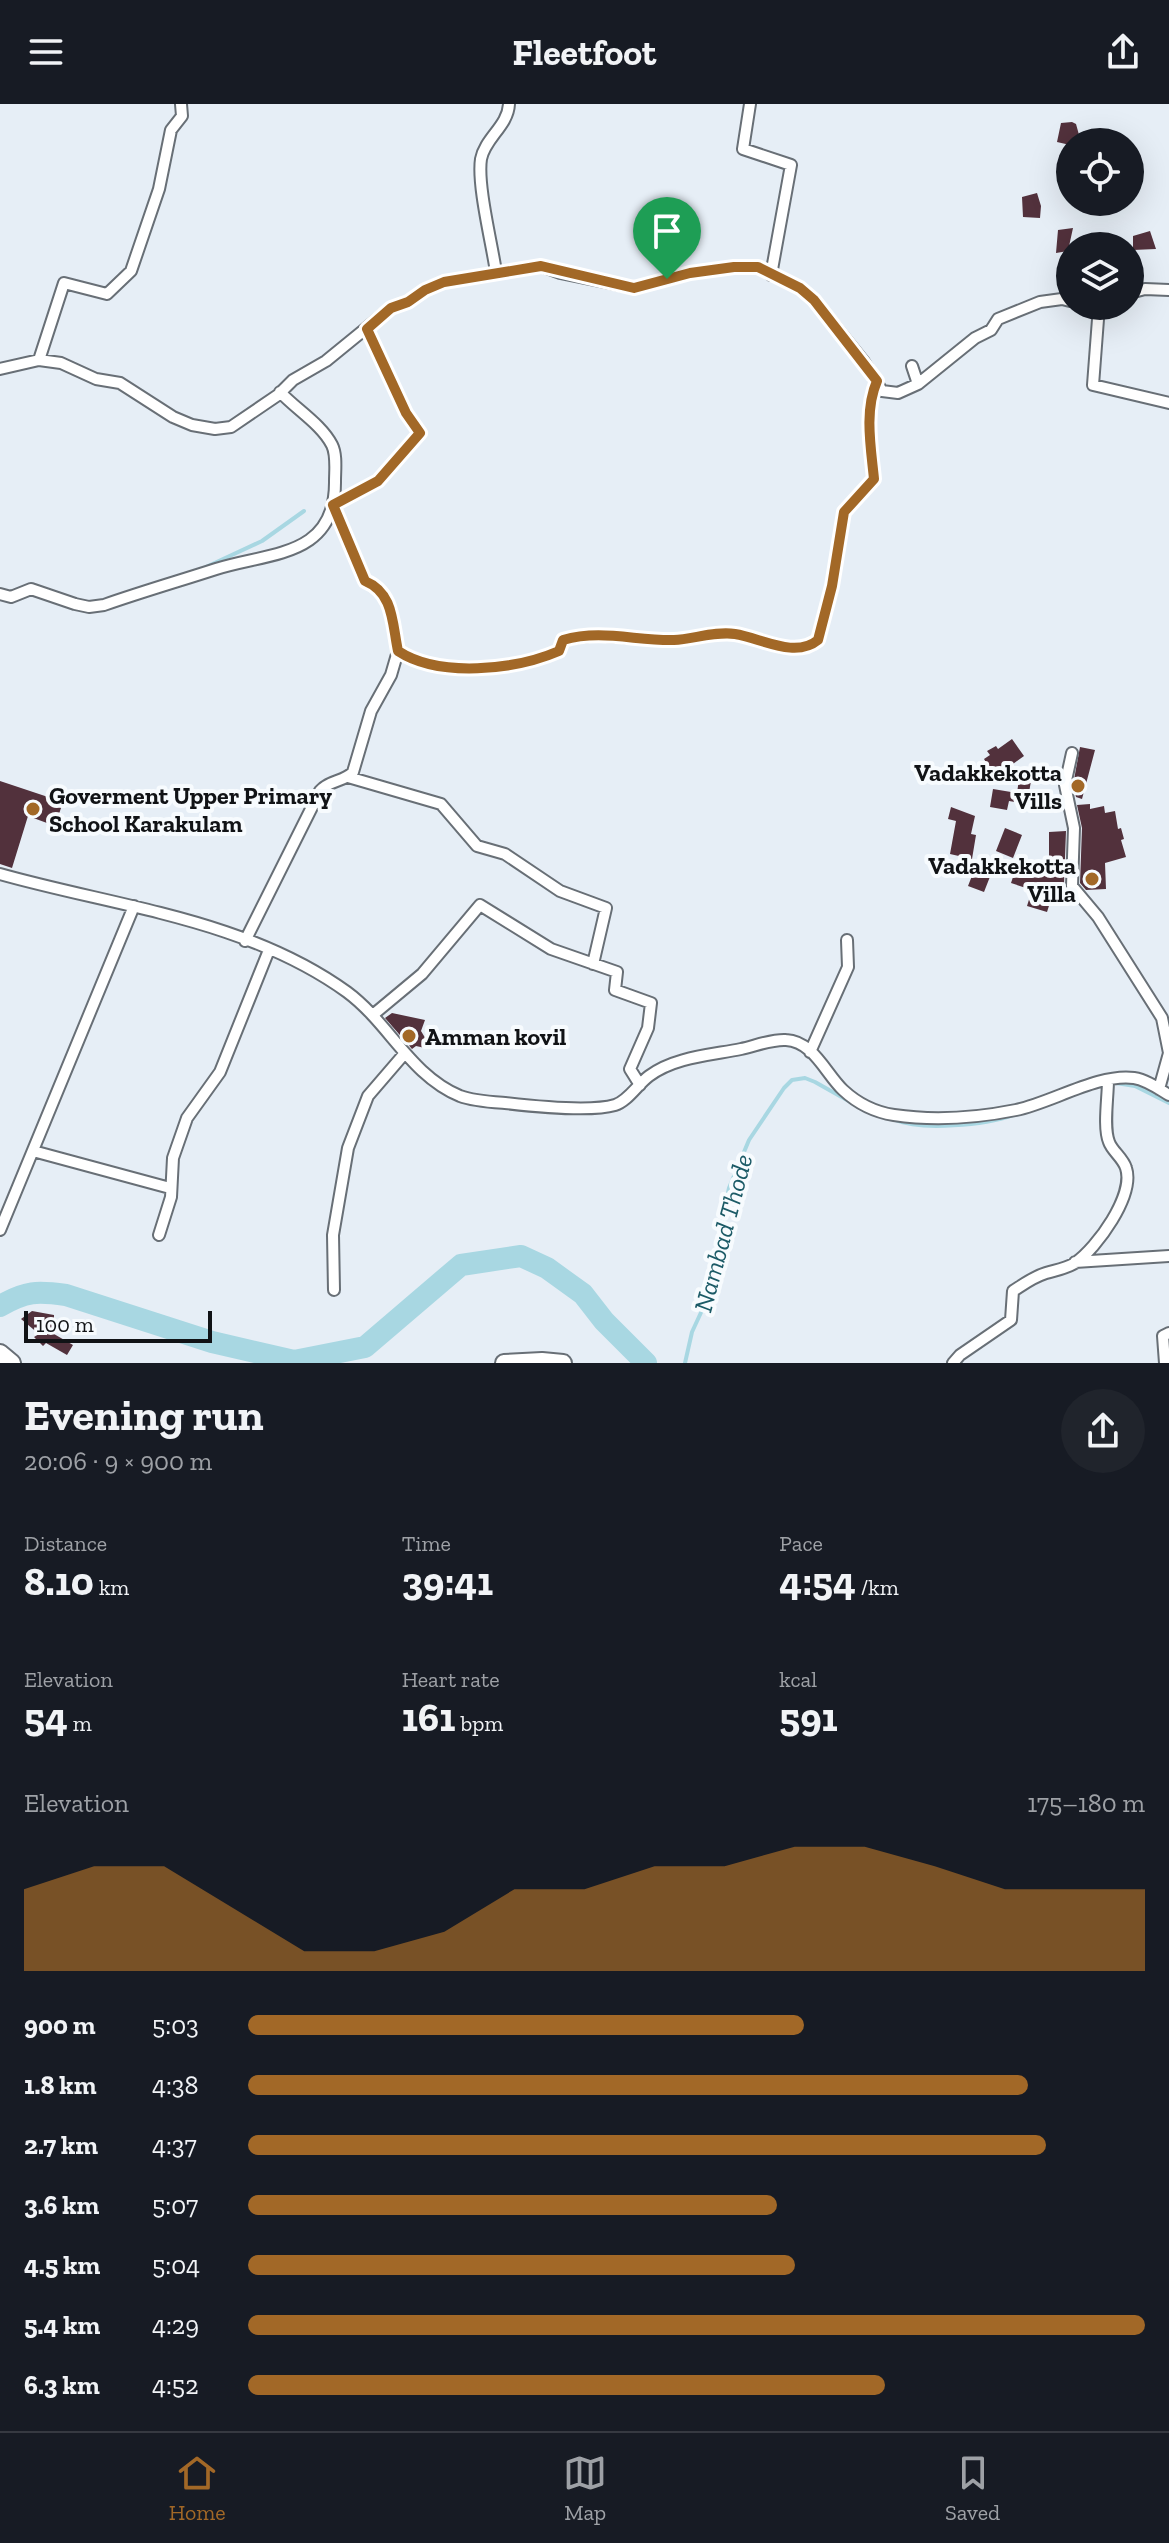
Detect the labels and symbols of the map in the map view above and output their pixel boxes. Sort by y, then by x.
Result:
pin [633,197,701,279]
place label: Vadakkekotta Vills [914,758,1062,815]
marker: Vadakkekotta Vills [1069,777,1087,795]
place label: Goverment Upper Primary School Karakulam [49,781,332,838]
marker: Goverment Upper Primary School Karakulam [24,800,42,818]
place label: Vadakkekotta Villa [928,851,1076,908]
marker: Vadakkekotta Villa [1083,870,1101,888]
place label: Amman kovil [425,1022,567,1051]
marker: Amman kovil [400,1027,418,1045]
water label: Nambad Thode [687,1150,759,1316]
scale bar [24,1307,212,1343]

